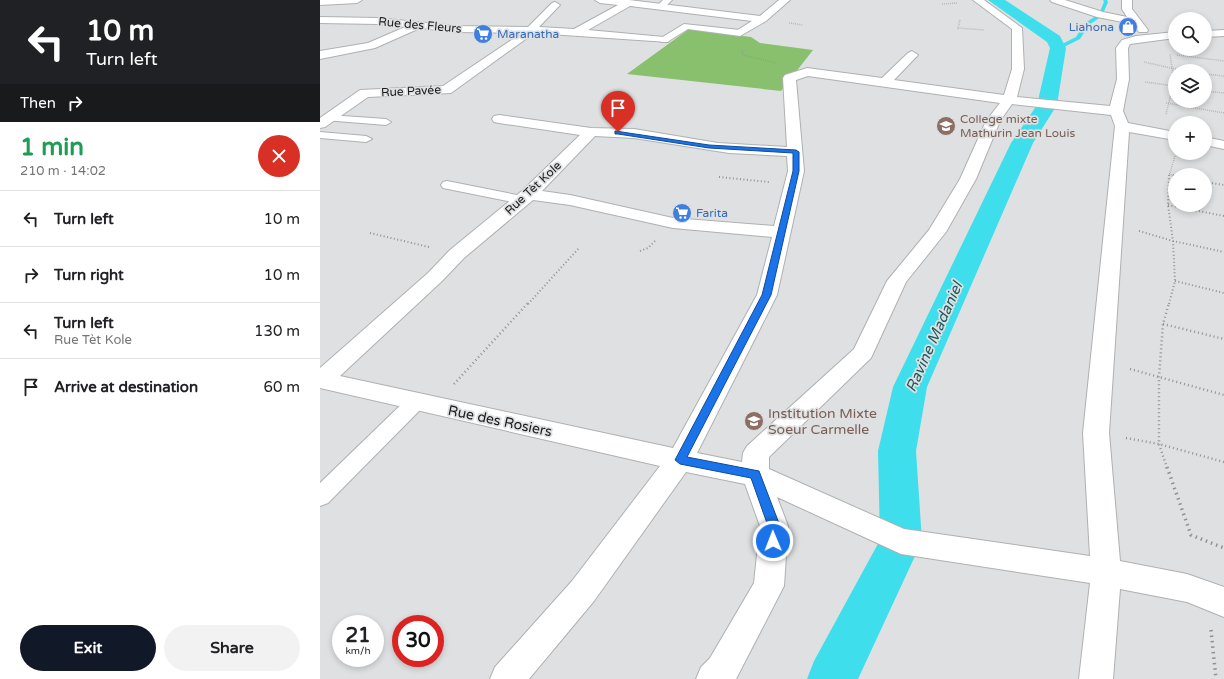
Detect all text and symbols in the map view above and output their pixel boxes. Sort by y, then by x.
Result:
map controls [1168,12,1212,212]
button: search [1168,12,1212,56]
text: 10 m [86,14,154,48]
street label: Rue des Fleurs [378,14,463,36]
icon: left [20,16,72,68]
shop icon: Liahona [1117,16,1139,38]
place label: Liahona [1069,20,1114,34]
supermarket icon: Maranatha [472,23,494,45]
place label: Maranatha [497,27,559,41]
text: Turn left [86,48,158,70]
button: layers [1168,64,1212,108]
street label: Rue Pavée [381,82,442,100]
pin [601,91,635,132]
icon: right [64,92,86,114]
text: Then [20,94,56,112]
icon: arrive [607,97,629,119]
place label: College mixte Mathurin Jean Louis [960,112,1075,140]
school or university icon: College mixte Mathurin Jean Louis [935,115,957,137]
button: + [1168,116,1212,160]
text: 1 min [20,133,84,162]
button: close [258,135,300,177]
street label: Rue Tèt Kole [502,158,564,218]
text: 210 m · 14:02 [20,163,106,179]
button: − [1168,168,1212,212]
supermarket icon: Farita [671,202,693,224]
place label: Farita [696,206,728,220]
icon: left [20,208,42,230]
text: Turn left [54,210,114,228]
text: 10 m [263,210,300,228]
icon: right [20,264,42,286]
text: Turn right [54,266,124,284]
text: 10 m [263,266,300,284]
water label: Ravine Madaniel [902,277,967,395]
text: Turn left [54,314,114,332]
icon: left [20,320,42,342]
text: 130 m [254,322,300,340]
text: Rue Tèt Kole [54,332,132,348]
icon: arrive [20,376,42,398]
text: Arrive at destination [54,378,198,396]
text: 60 m [263,378,300,396]
street label: Rue des Rosiers [446,402,554,440]
place label: Institution Mixte Soeur Carmelle [768,405,877,438]
school or university icon: Institution Mixte Soeur Carmelle [743,410,765,432]
position arrow [752,520,794,562]
speed limit sign: 30 [392,615,444,667]
text: 21 [345,624,371,648]
button: Exit [20,625,156,671]
button: Share [164,625,300,671]
text: km/h [345,645,371,657]

